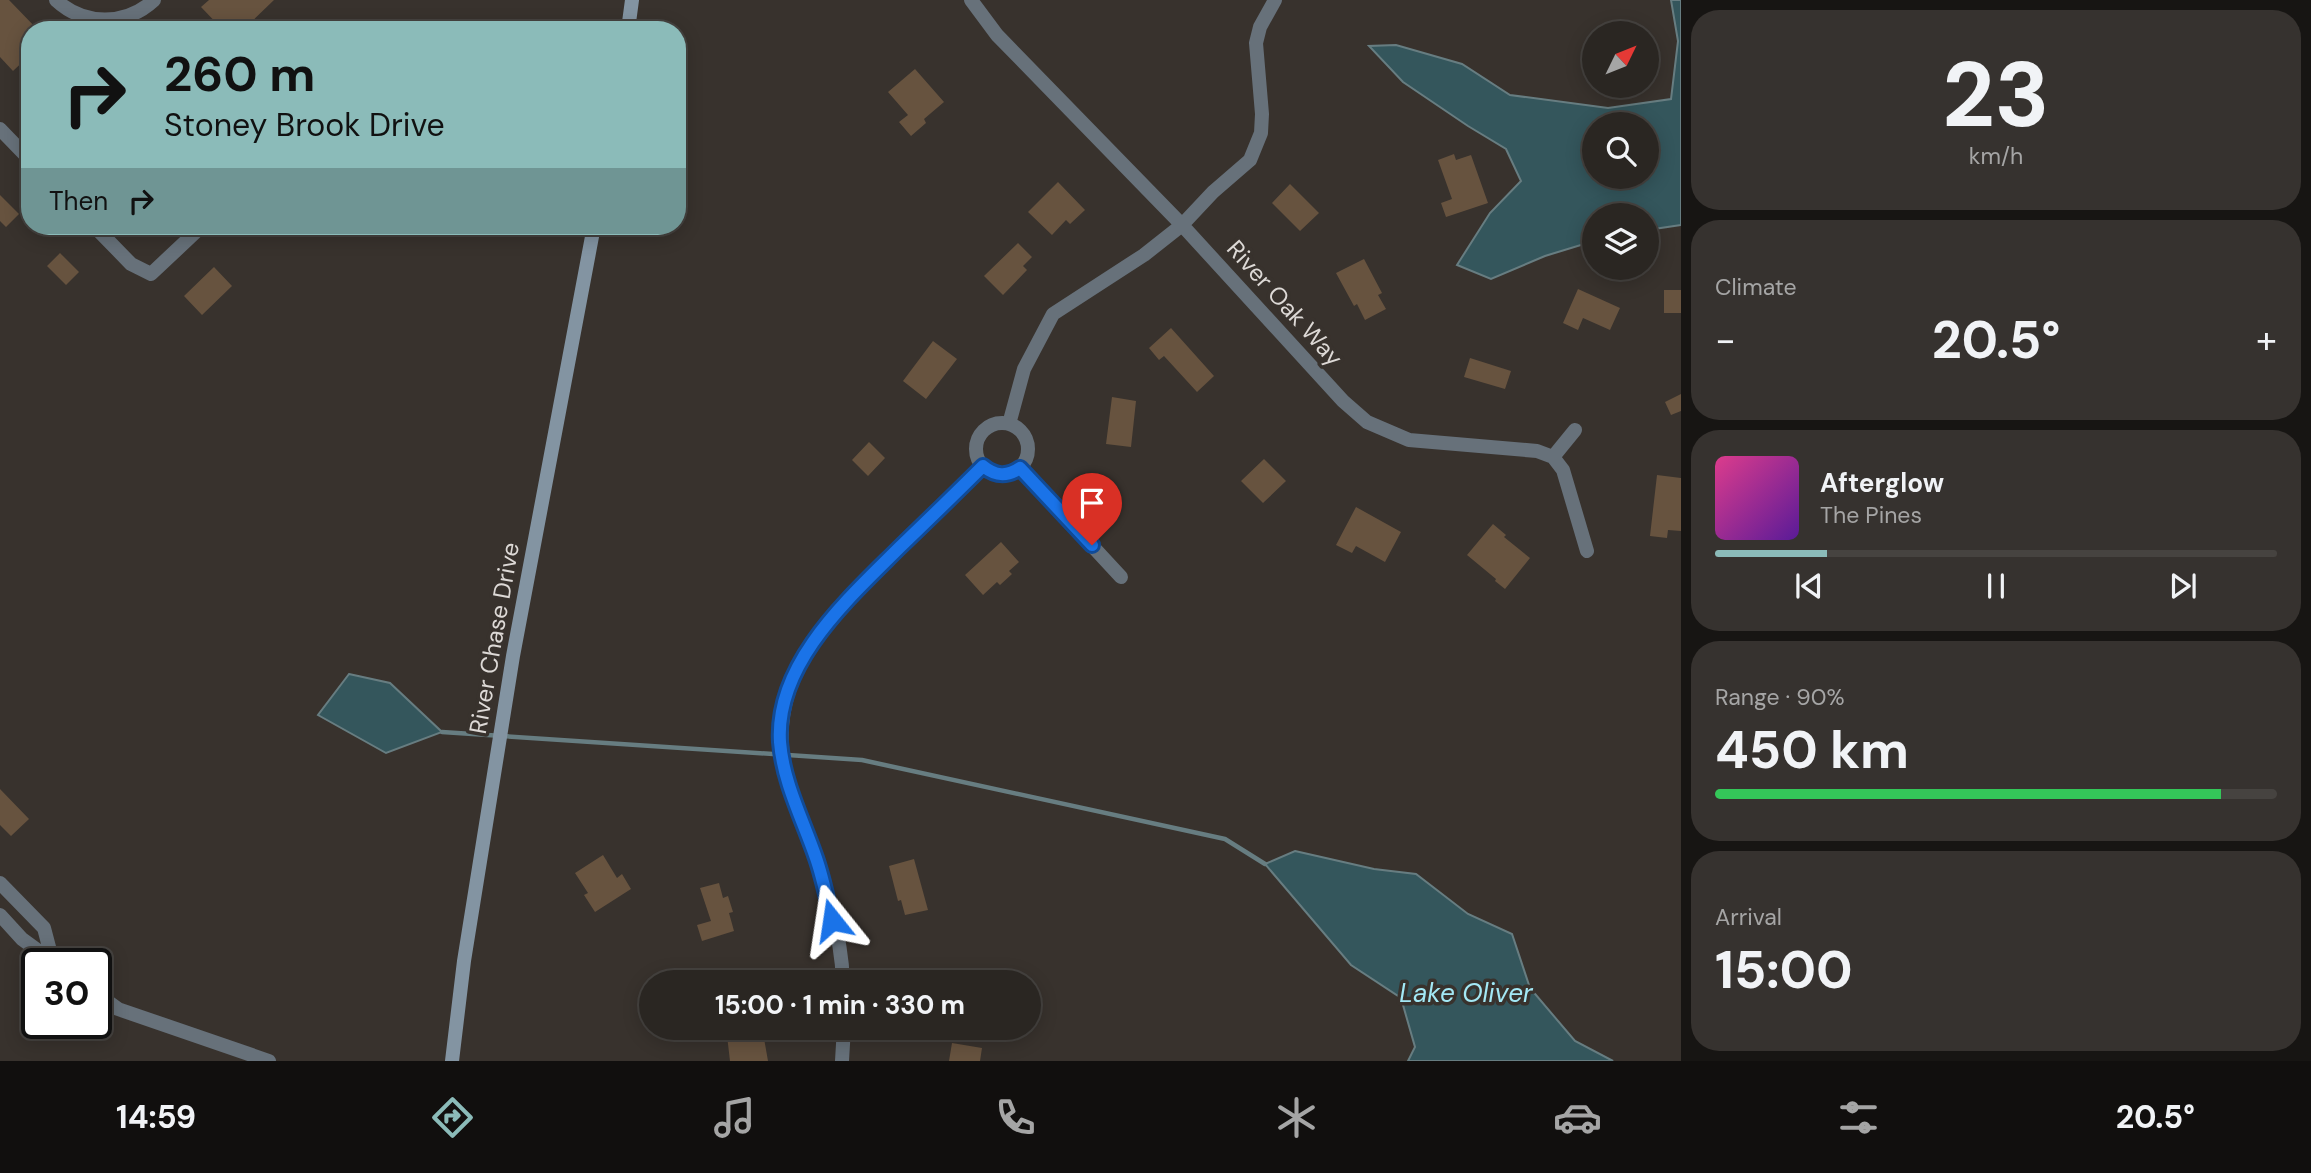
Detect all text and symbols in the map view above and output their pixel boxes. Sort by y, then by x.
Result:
north arrow [1582,21,1659,98]
map controls [1582,21,1659,280]
text: 23 [1942,36,2050,154]
text: 260 m [164,42,315,106]
icon: right [49,49,140,140]
text: Stoney Brook Drive [164,104,445,146]
button: search [1582,112,1659,189]
text: km/h [1969,141,2023,171]
icon: right [122,182,160,220]
text: Then [49,184,108,218]
button: layers [1582,203,1659,280]
street label: River Oak Way [1220,233,1350,373]
text: Climate [1715,272,1797,302]
text: 20.5° [1932,306,2060,374]
text: − [1715,315,1736,365]
text: + [2256,315,2277,365]
text: Afterglow [1820,466,1944,500]
pin [1062,473,1122,545]
icon: arrive [1073,484,1111,522]
text: The Pines [1820,500,1922,530]
street label: River Chase Drive [462,540,526,736]
icon: previous [1790,567,1828,605]
icon: pause [1977,567,2015,605]
icon: next [2164,567,2202,605]
text: Range · 90% [1715,682,1845,712]
text: 450 km [1715,716,1909,784]
position arrow [795,883,869,957]
text: Arrival [1715,902,1782,932]
text: 15:00 [1715,936,1853,1004]
speed limit sign: 30 [21,948,112,1039]
water label: Lake Oliver [1399,976,1534,1010]
text: 15:00 · 1 min · 330 m [715,988,965,1022]
icon: directions [428,1093,477,1142]
icon: music [710,1093,759,1142]
icon: phone [991,1093,1040,1142]
icon: climate [1272,1093,1321,1142]
icon: car [1553,1093,1602,1142]
icon: filters [1834,1093,1883,1142]
text: 14:59 [116,1096,196,1138]
text: 20.5° [2116,1096,2195,1138]

